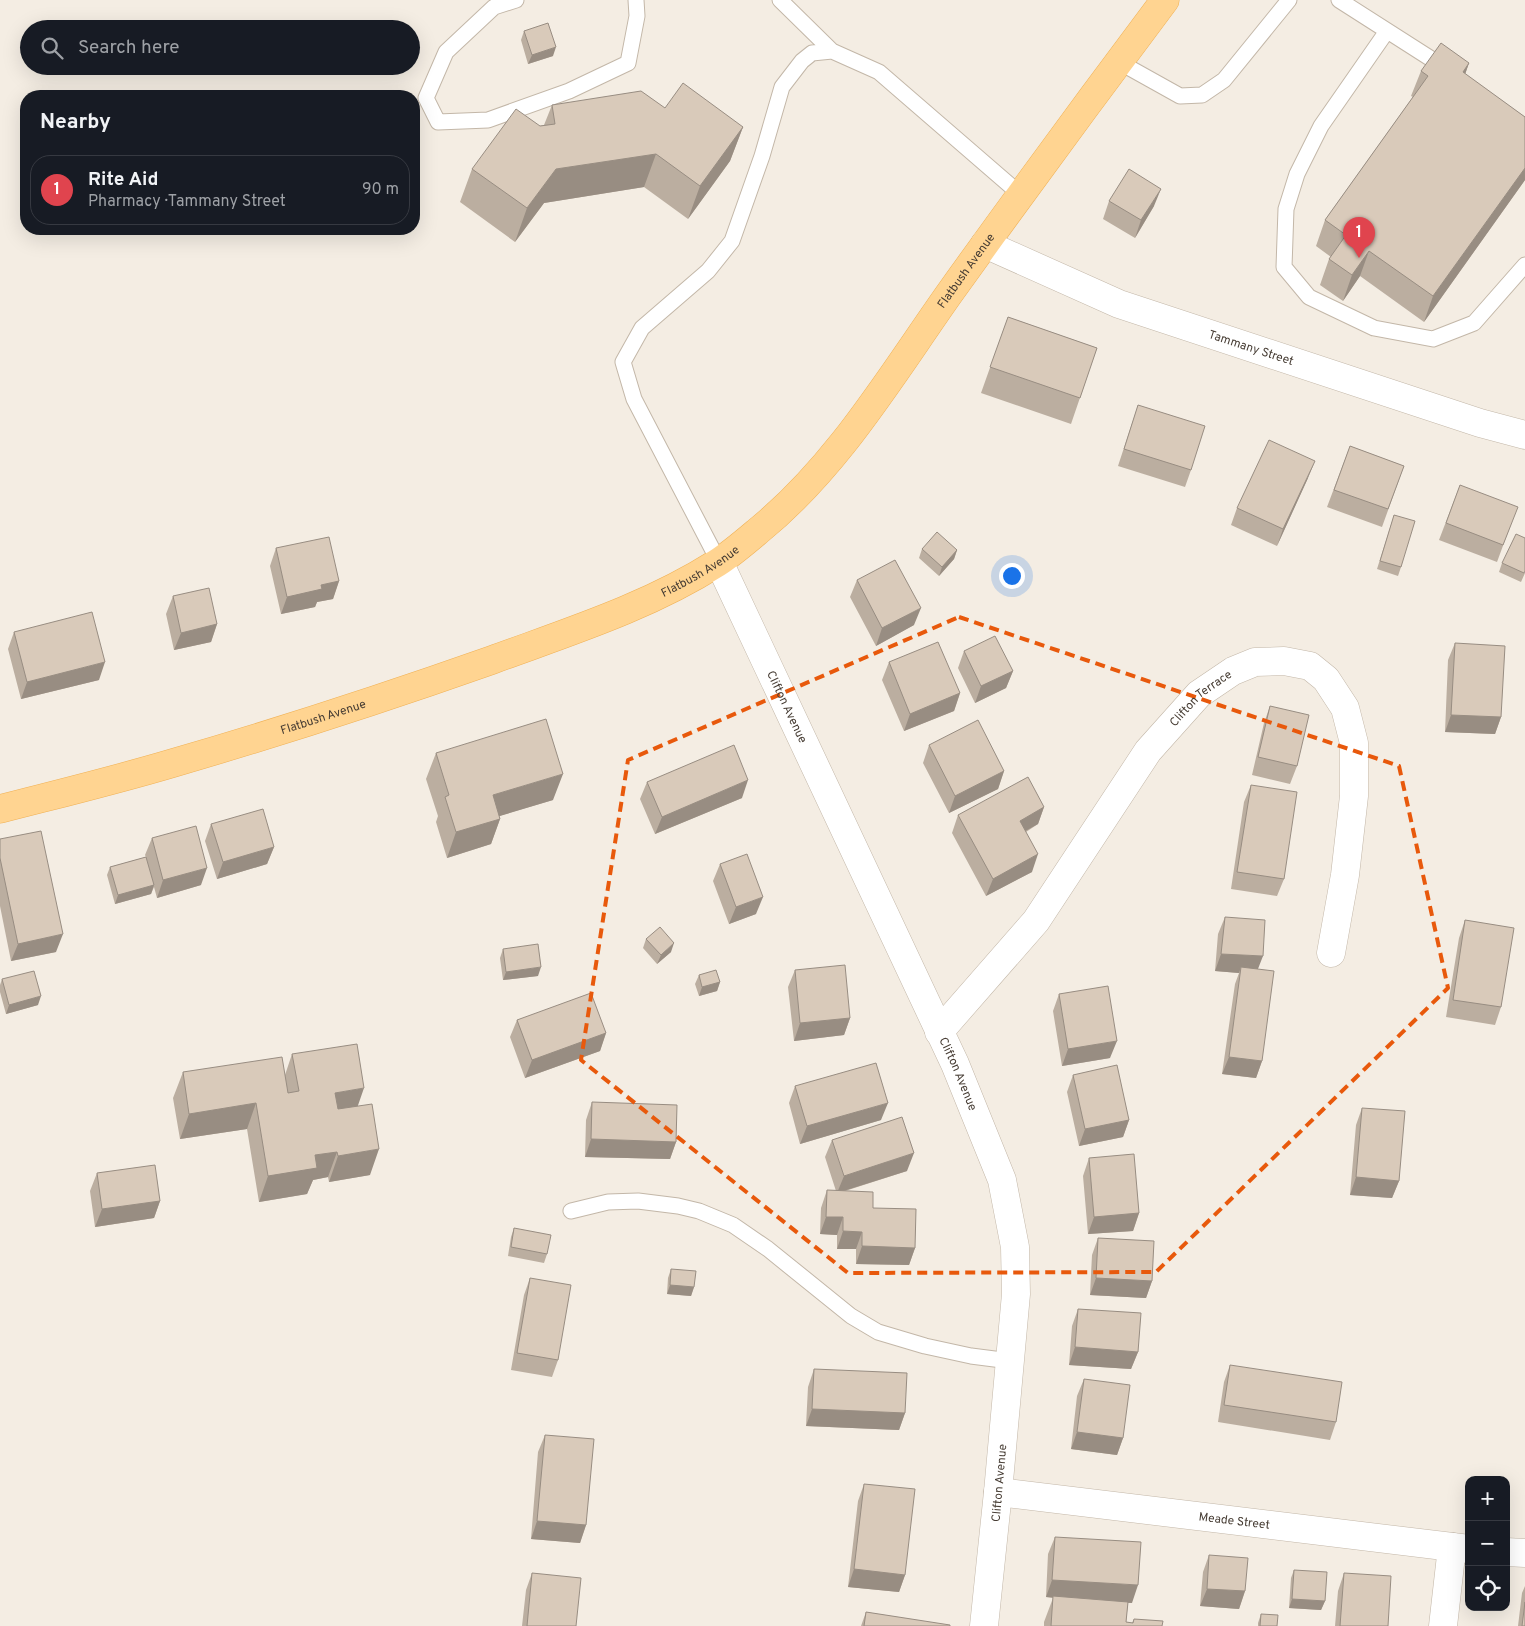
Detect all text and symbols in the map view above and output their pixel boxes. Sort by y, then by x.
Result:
search box [20,20,420,75]
icon: search [38,34,66,62]
text: Search here [78,36,180,60]
text: Nearby [40,109,111,136]
text: Rite Aid [88,168,158,192]
text: 1 [54,180,60,200]
text: 90 m [362,180,399,200]
text: Pharmacy · Tammany Street [88,192,286,212]
pin: 1 [1343,217,1375,258]
street label: Flatbush Avenue [934,231,999,312]
street label: Tammany Street [1206,327,1296,370]
street label: Flatbush Avenue [659,542,743,602]
your location [999,563,1025,589]
street label: Clifton Terrace [1167,667,1235,730]
street label: Clifton Avenue [762,668,810,746]
street label: Flatbush Avenue [279,697,368,739]
street label: Clifton Avenue [935,1035,980,1113]
street label: Clifton Avenue [989,1443,1011,1523]
map controls [1465,1476,1510,1611]
button: + [1465,1476,1510,1521]
street label: Meade Street [1198,1509,1271,1534]
button: − [1465,1521,1510,1566]
button: locate [1465,1566,1510,1611]

